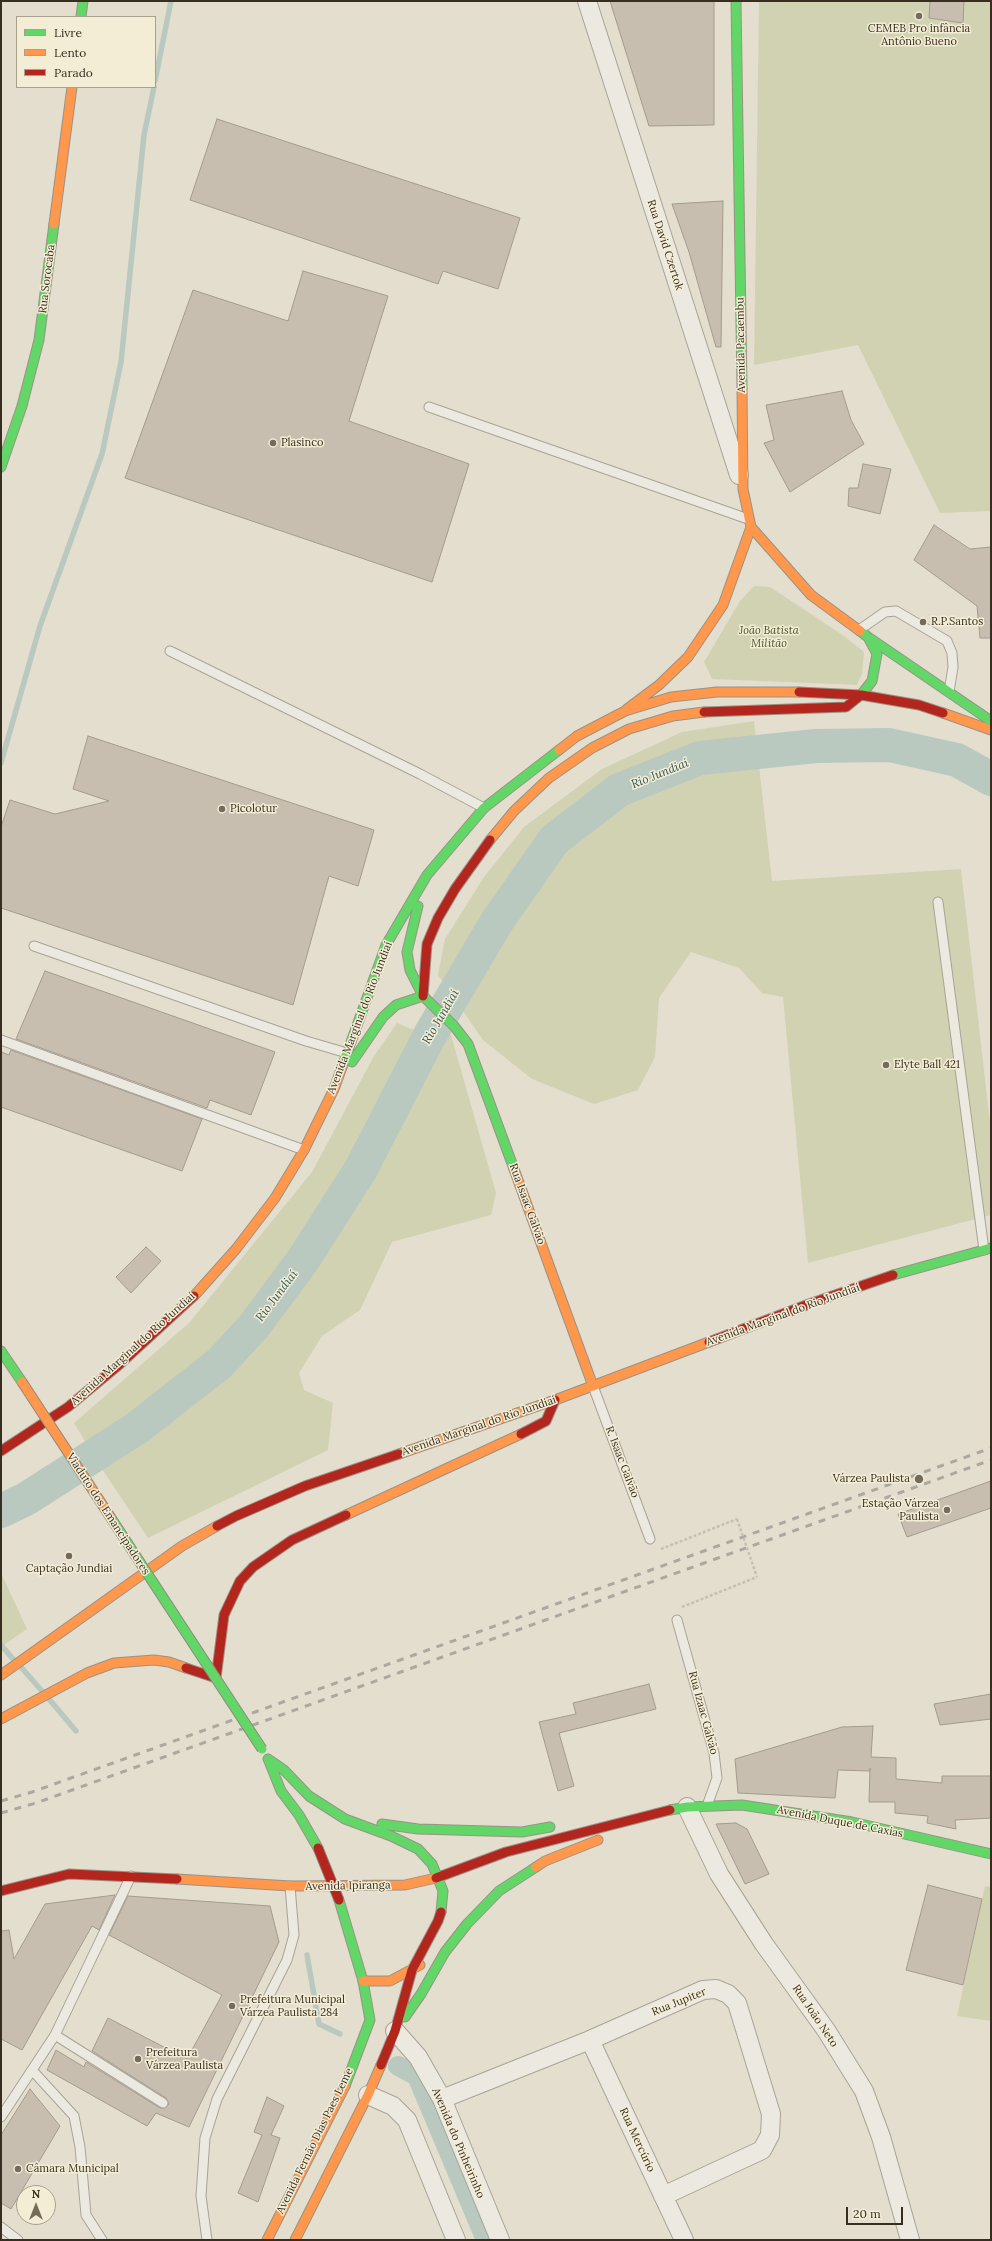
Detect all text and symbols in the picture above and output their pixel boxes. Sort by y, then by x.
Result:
marker: CEMEB Pro infância Antônio Bueno [914,11,924,21]
legend [16,16,156,88]
place label: CEMEB Pro infância Antônio Bueno [868,22,970,48]
text: Livre [54,25,82,40]
text: Lento [54,45,86,60]
text: Parado [54,65,93,80]
street label: Rua David Czertok [644,198,686,292]
street label: Rua Sorocaba [36,244,58,314]
street label: Avenida Pacaembu [734,297,748,393]
place label: Plasinco [281,436,323,450]
marker: Plasinco [268,438,278,448]
place label: R.P.Santos [931,615,983,629]
marker: R.P.Santos [918,617,928,627]
park label: João Batista Militão [739,624,799,650]
water label: Rio Jundiaí [629,756,691,792]
place label: Picolotur [230,802,277,816]
marker: Picolotur [217,804,227,814]
street label: Avenida Marginal do Rio Jundiaí [325,940,395,1096]
water label: Rio Jundiaí [420,987,462,1047]
place label: Elyte Ball 421 [894,1058,960,1072]
marker: Elyte Ball 421 [881,1060,891,1070]
street label: Rua Isaac Galvão [506,1162,548,1246]
water label: Rio Jundiaí [253,1267,301,1325]
street label: Avenida Marginal do Rio Jundiaí [705,1281,861,1349]
street label: Avenida Marginal do Rio Jundiaí [68,1290,198,1408]
street label: Avenida Marginal do Rio Jundiaí [400,1393,558,1459]
street label: R. Isaac Galvão [602,1424,642,1500]
street label: Viaduto dos Emancipadores [64,1451,152,1577]
place label: Várzea Paulista [833,1472,910,1486]
marker: Várzea Paulista [913,1473,925,1485]
place label: Estação Várzea Paulista [862,1497,939,1523]
marker: Estação Várzea Paulista [942,1505,952,1515]
marker: Captação Jundiai [64,1551,74,1561]
place label: Captação Jundiai [26,1562,112,1576]
street label: Rua Izaac Galvão [686,1670,720,1756]
street label: Avenida Duque de Caxias [776,1803,904,1841]
street label: Avenida Ipiranga [305,1879,391,1893]
street label: Rua João Neto [789,1982,841,2050]
street label: Rua Jupiter [650,1985,708,2019]
place label: Prefeitura Municipal Várzea Paulista 284 [240,1993,345,2019]
marker: Prefeitura Municipal Várzea Paulista 284 [227,2001,237,2011]
place label: Prefeitura Várzea Paulista [146,2046,223,2072]
marker: Prefeitura Várzea Paulista [133,2054,143,2064]
street label: Avenida Fernão Dias Paes Leme [274,2066,356,2216]
street label: Avenida do Pinheirinho [429,2086,487,2200]
street label: Rua Mercúrio [616,2106,658,2174]
place label: Câmara Municipal [26,2162,119,2176]
marker: Câmara Municipal [13,2164,23,2174]
north arrow [16,2185,56,2225]
text: N [32,2187,40,2201]
scale bar [848,2199,905,2225]
text: 20 m [853,2206,881,2221]

